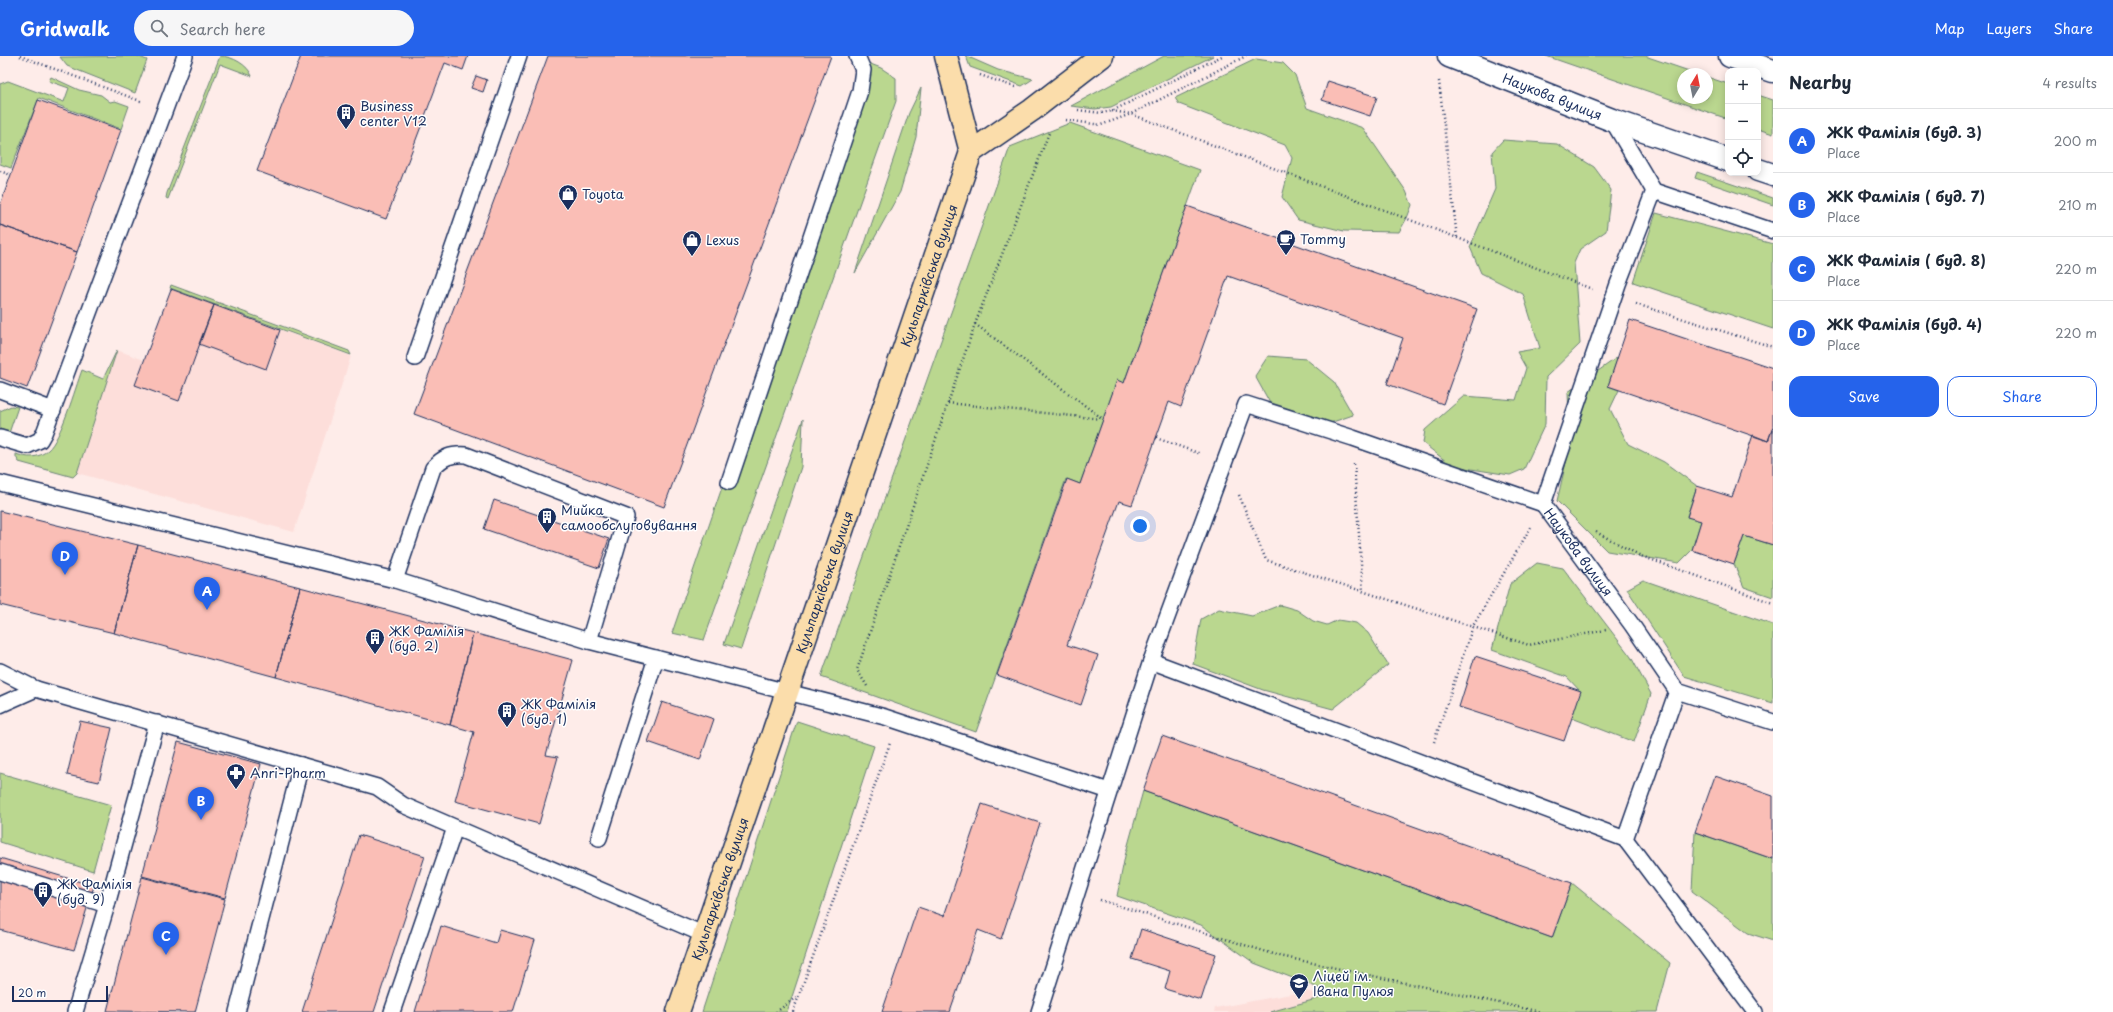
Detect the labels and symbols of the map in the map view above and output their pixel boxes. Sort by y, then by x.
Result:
street label: Наукова вулиця [1500,68,1605,124]
north arrow [1677,68,1713,104]
place label: Business center V12 [360,96,427,130]
building icon: Business center V12 [335,102,357,130]
shop icon: Toyota [557,183,579,211]
place label: Toyota [582,184,625,203]
street label: Кульпарківська вулиця [895,201,962,349]
cafe icon: Tommy [1275,228,1297,256]
shop icon: Lexus [681,229,703,257]
place label: Tommy [1300,229,1346,248]
place label: Lexus [706,230,739,249]
place label: Мийка самообслуговування [561,500,697,534]
street label: Наукова вулиця [1540,504,1618,600]
building icon: Мийка самообслуговування [536,506,558,534]
street label: Кульпарківська вулиця [791,508,857,656]
your location [1130,516,1150,536]
pin: D [52,542,78,575]
pin: A [194,577,220,610]
place label: ЖК Фамілія (буд. 2) [389,621,464,655]
building icon: ЖК Фамілія (буд. 2) [364,627,386,655]
place label: ЖК Фамілія (буд. 1) [521,694,596,728]
building icon: ЖК Фамілія (буд. 1) [496,700,518,728]
pharmacy icon: Anri-Pharm [225,762,247,790]
place label: Anri-Pharm [250,763,326,782]
pin: B [188,787,214,820]
street label: Кульпарківська вулиця [686,815,753,963]
place label: ЖК Фамілія (буд. 9) [57,874,132,908]
building icon: ЖК Фамілія (буд. 9) [32,880,54,908]
pin: C [153,922,179,955]
place label: Ліцей ім. Івана Пулюя [1313,966,1394,1000]
school or university icon: Ліцей ім. Івана Пулюя [1288,972,1310,1000]
scale bar [12,984,108,1003]

